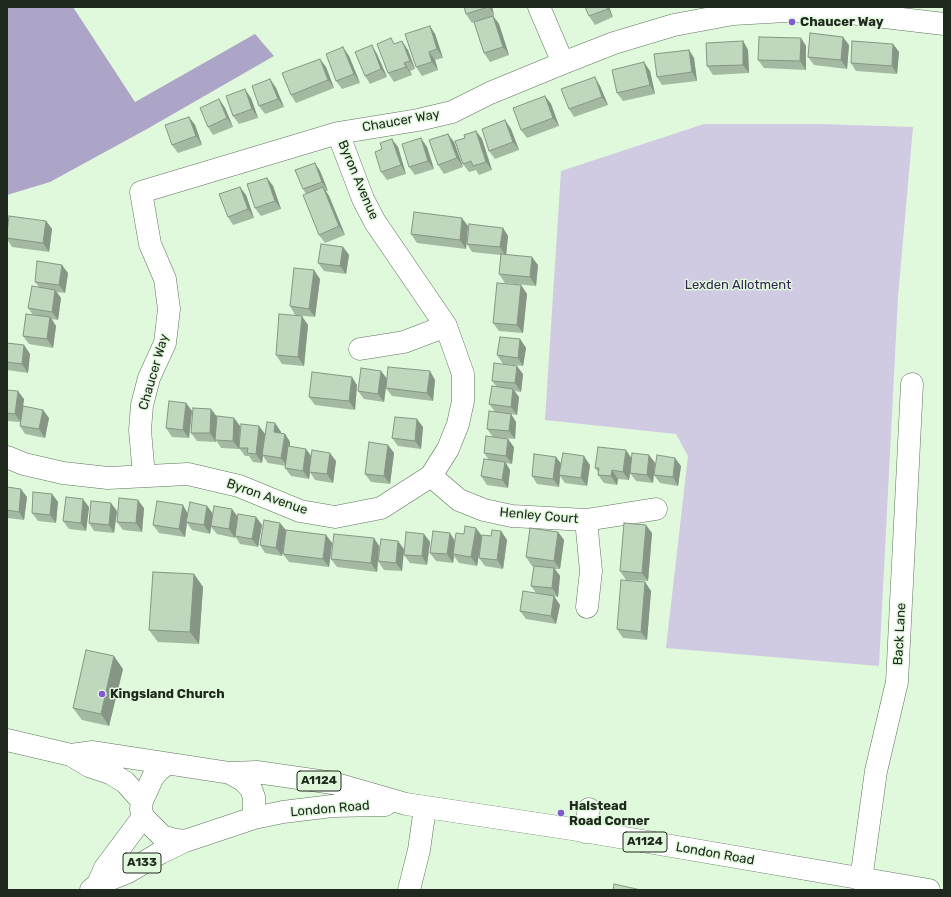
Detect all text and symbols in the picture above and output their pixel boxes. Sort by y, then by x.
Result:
place label: Chaucer Way [800,14,883,30]
marker: Chaucer Way [787,17,797,27]
street label: Chaucer Way [361,107,441,135]
street label: Byron Avenue [334,138,382,222]
park label: Lexden Allotment [685,277,791,293]
street label: Chaucer Way [136,332,172,412]
street label: Byron Avenue [224,476,310,518]
street label: Henley Court [499,505,579,527]
street label: Back Lane [891,602,909,666]
place label: Kingsland Church [110,686,225,702]
marker: Kingsland Church [97,689,107,699]
road number: A1124 [297,771,341,791]
street label: London Road [290,798,370,820]
place label: Halstead Road Corner [569,798,649,829]
marker: Halstead Road Corner [556,808,566,818]
road number: A1124 [623,832,667,852]
street label: London Road [674,839,756,869]
road number: A133 [123,853,161,873]

